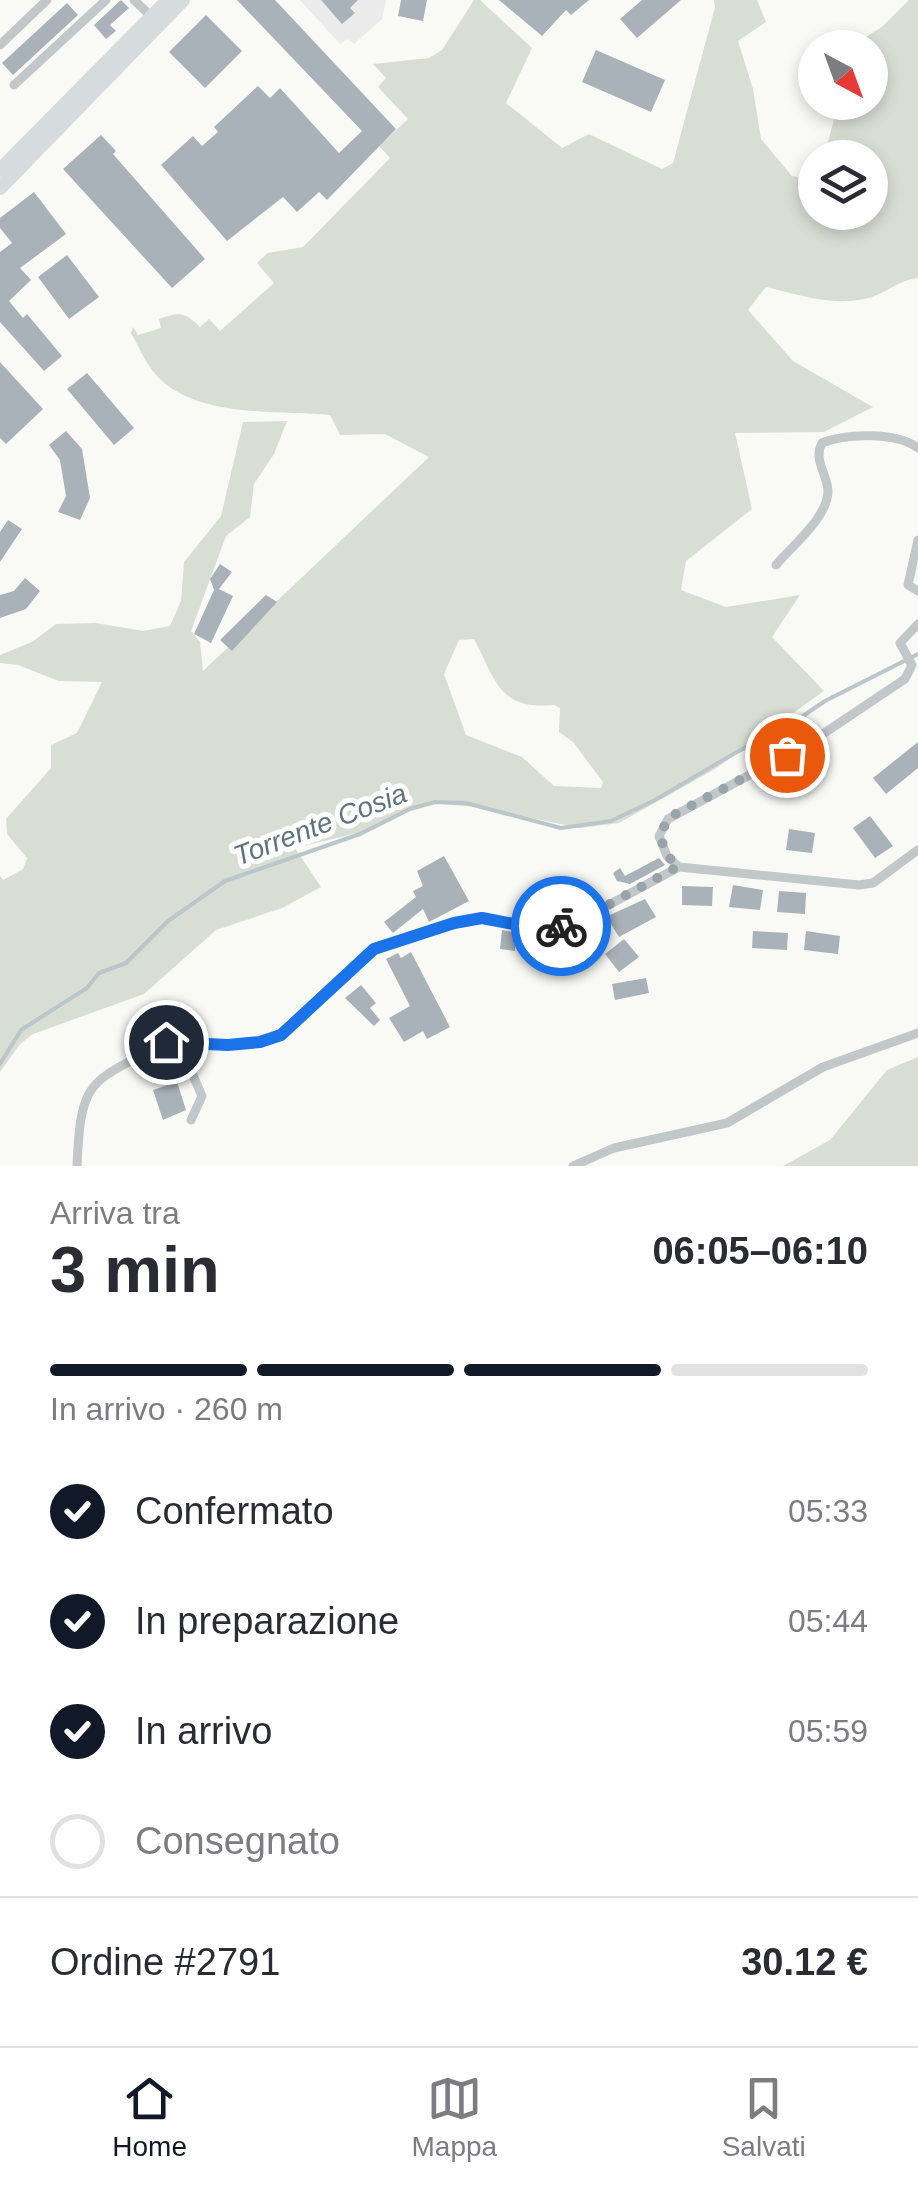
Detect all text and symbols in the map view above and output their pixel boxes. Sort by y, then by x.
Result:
north arrow [798,30,888,120]
map controls [798,30,888,230]
button: layers [798,140,888,230]
pin [745,713,830,798]
icon: bag [760,728,815,783]
water label: Torrente Cosia [229,777,411,872]
courier [511,876,611,976]
icon: bike [534,899,589,954]
pin [124,1000,209,1085]
icon: home [139,1015,194,1070]
text: Arriva tra [50,1195,180,1231]
text: 06:05–06:10 [652,1230,868,1272]
text: 3 min [50,1233,220,1306]
text: In arrivo · 260 m [50,1391,283,1427]
icon: check [50,1484,105,1539]
text: Confermato [135,1490,334,1532]
text: 05:33 [788,1493,868,1529]
icon: check [50,1594,105,1649]
text: In preparazione [135,1600,399,1642]
text: 05:44 [788,1603,868,1639]
icon: check [50,1704,105,1759]
text: In arrivo [135,1710,272,1752]
text: 05:59 [788,1713,868,1749]
text: Consegnato [135,1820,340,1862]
text: Ordine #2791 [50,1941,280,1983]
text: 30.12 € [741,1941,868,1983]
tab: Home [112,2071,187,2163]
tab: Mappa [412,2071,497,2163]
tab: Salvati [722,2071,806,2163]

